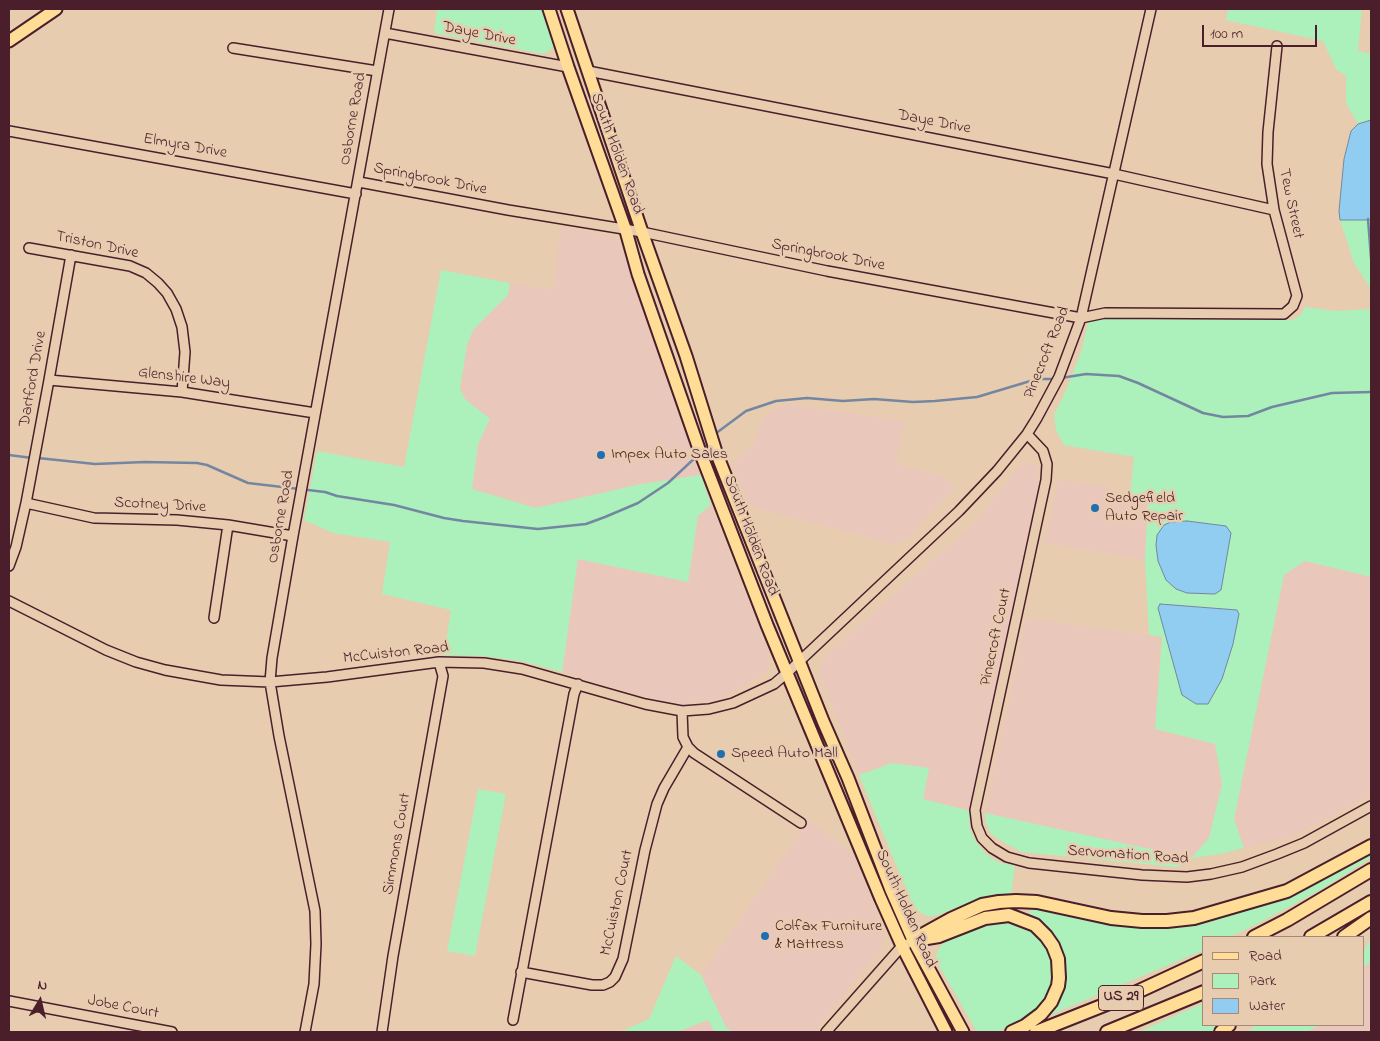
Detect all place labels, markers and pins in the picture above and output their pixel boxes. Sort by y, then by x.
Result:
place label: Impex Auto Sales [611,445,728,465]
marker: Impex Auto Sales [595,449,607,461]
place label: Sedgefield Auto Repair [1105,489,1183,527]
marker: Sedgefield Auto Repair [1089,502,1101,514]
place label: Speed Auto Mall [731,744,838,764]
marker: Speed Auto Mall [715,748,727,760]
place label: Colfax Furniture & Mattress [775,917,882,955]
marker: Colfax Furniture & Mattress [759,930,771,942]

